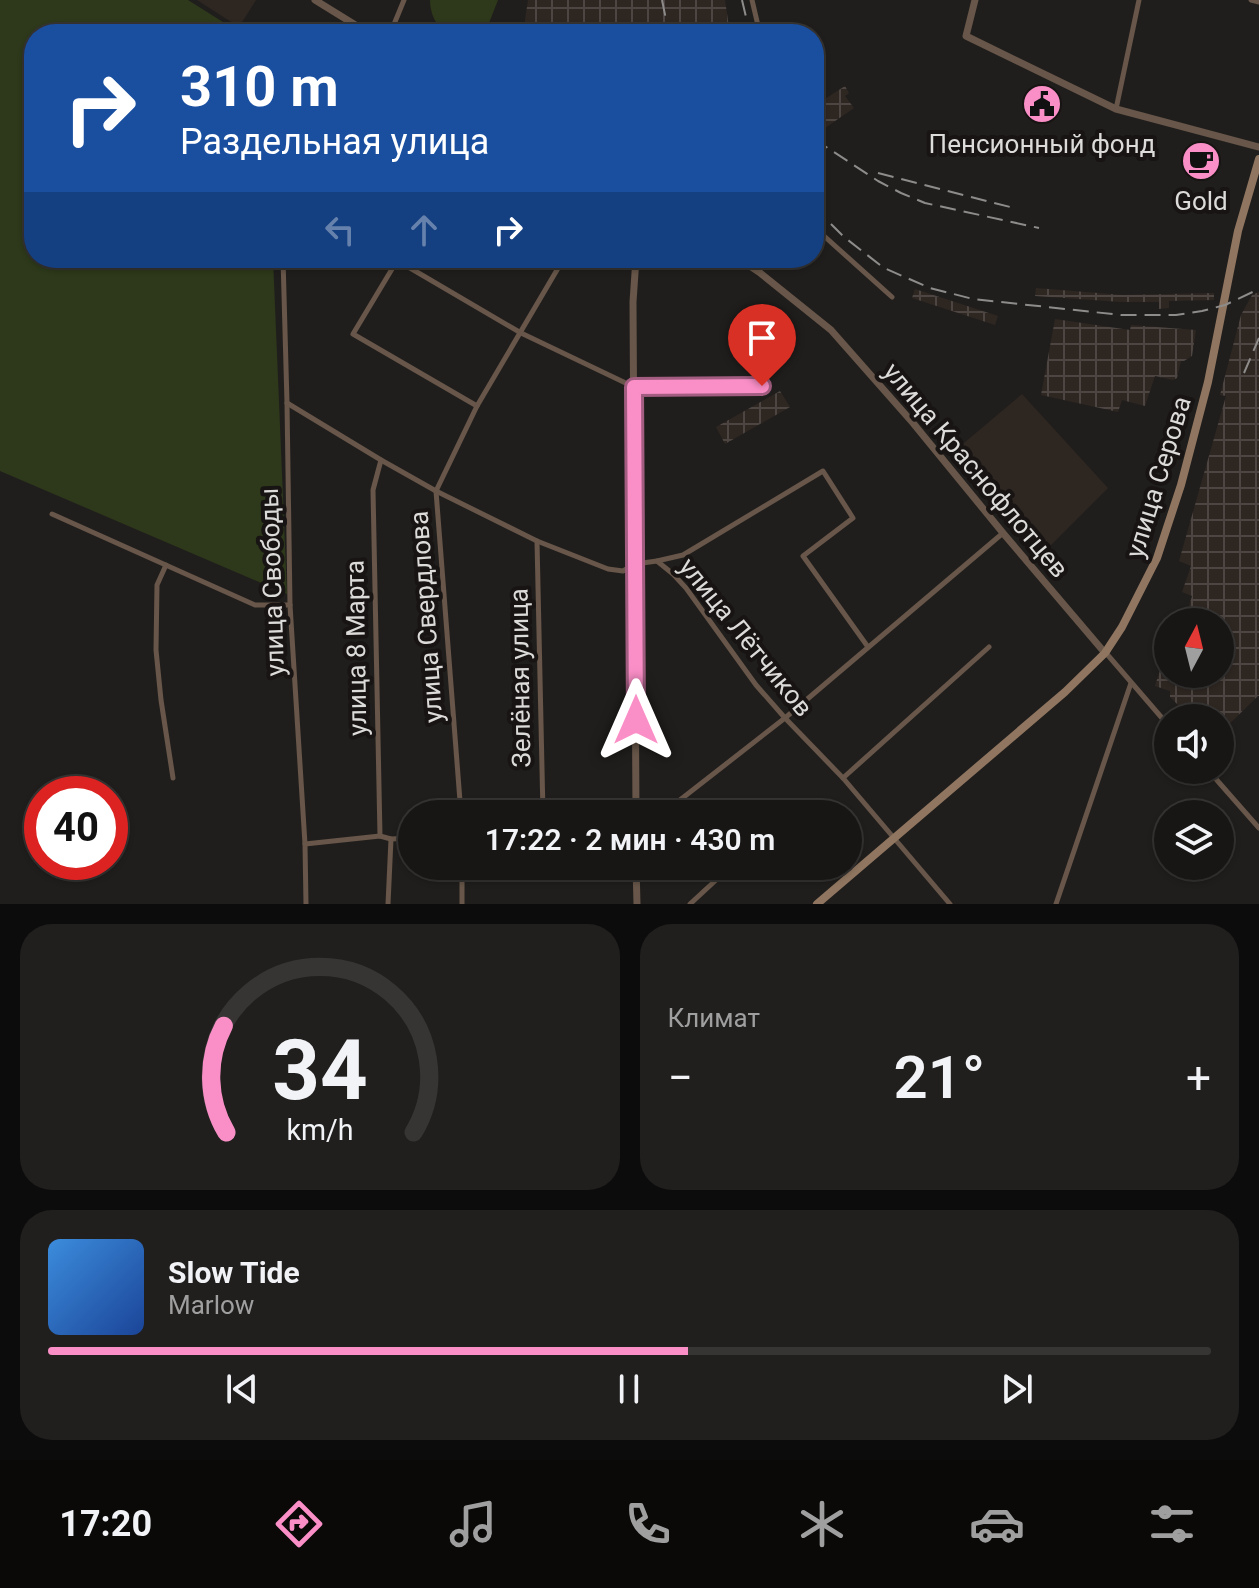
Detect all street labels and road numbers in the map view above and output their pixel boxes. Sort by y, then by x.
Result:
street label: улица Краснофлотцев [877,356,1075,584]
street label: улица Серова [1119,393,1197,561]
street label: улица Свободы [254,487,290,677]
street label: улица Свердлова [404,510,448,724]
street label: улица Лётчиков [673,552,819,722]
street label: улица 8 Марта [339,560,373,736]
street label: Зелёная улица [503,588,537,768]

